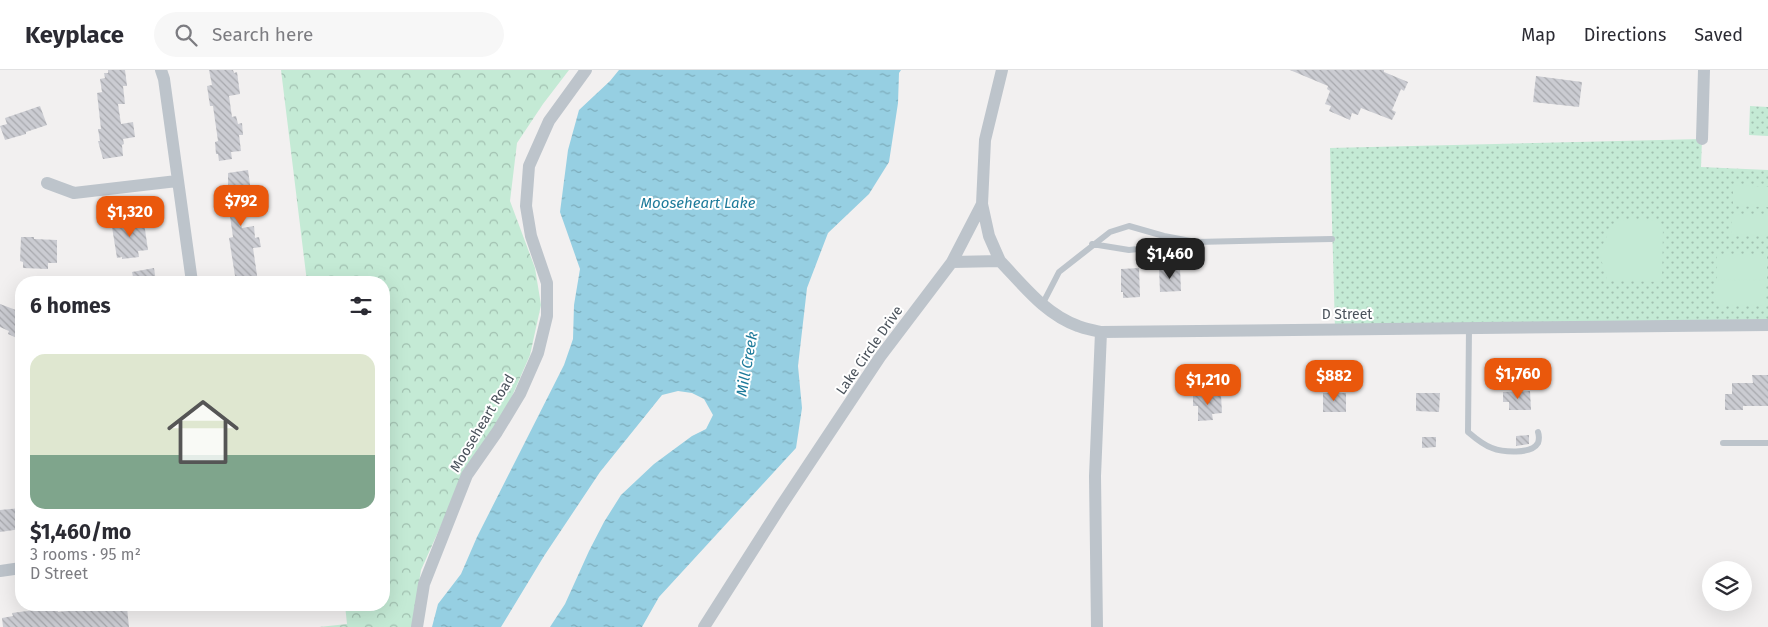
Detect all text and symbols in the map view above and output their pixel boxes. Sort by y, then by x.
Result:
search box [154,12,504,57]
text: Keyplace [25,21,124,49]
icon: search [172,21,200,49]
text: Search here [212,23,313,46]
text: Map [1521,24,1556,46]
text: Directions [1584,24,1666,46]
text: Saved [1694,24,1743,46]
pin: $792 [211,184,271,227]
text: $792 [225,191,257,210]
water label: Mooseheart Lake [641,194,756,212]
pin: $1,320 [89,196,171,238]
text: $1,320 [107,202,153,221]
pin: $1,460 [1129,238,1211,280]
text: $1,460 [1147,244,1193,263]
icon: filters [347,292,375,320]
text: 6 homes [30,293,111,319]
street label: Lake Circle Drive [832,303,906,398]
street label: D Street [1322,306,1373,323]
water label: Mill Creek [732,330,762,398]
pin: $1,760 [1477,358,1559,400]
pin: $882 [1304,360,1364,402]
pin: $1,210 [1167,364,1249,406]
text: $1,760 [1495,364,1541,383]
text: $882 [1316,366,1352,385]
text: $1,210 [1186,370,1230,389]
street label: Mooseheart Road [447,371,518,475]
icon: home [158,387,248,477]
text: $1,460/mo [30,519,131,545]
text: 3 rooms · 95 m² [30,545,141,564]
map controls [1702,561,1752,611]
button: layers [1702,561,1752,611]
text: D Street [30,564,88,583]

